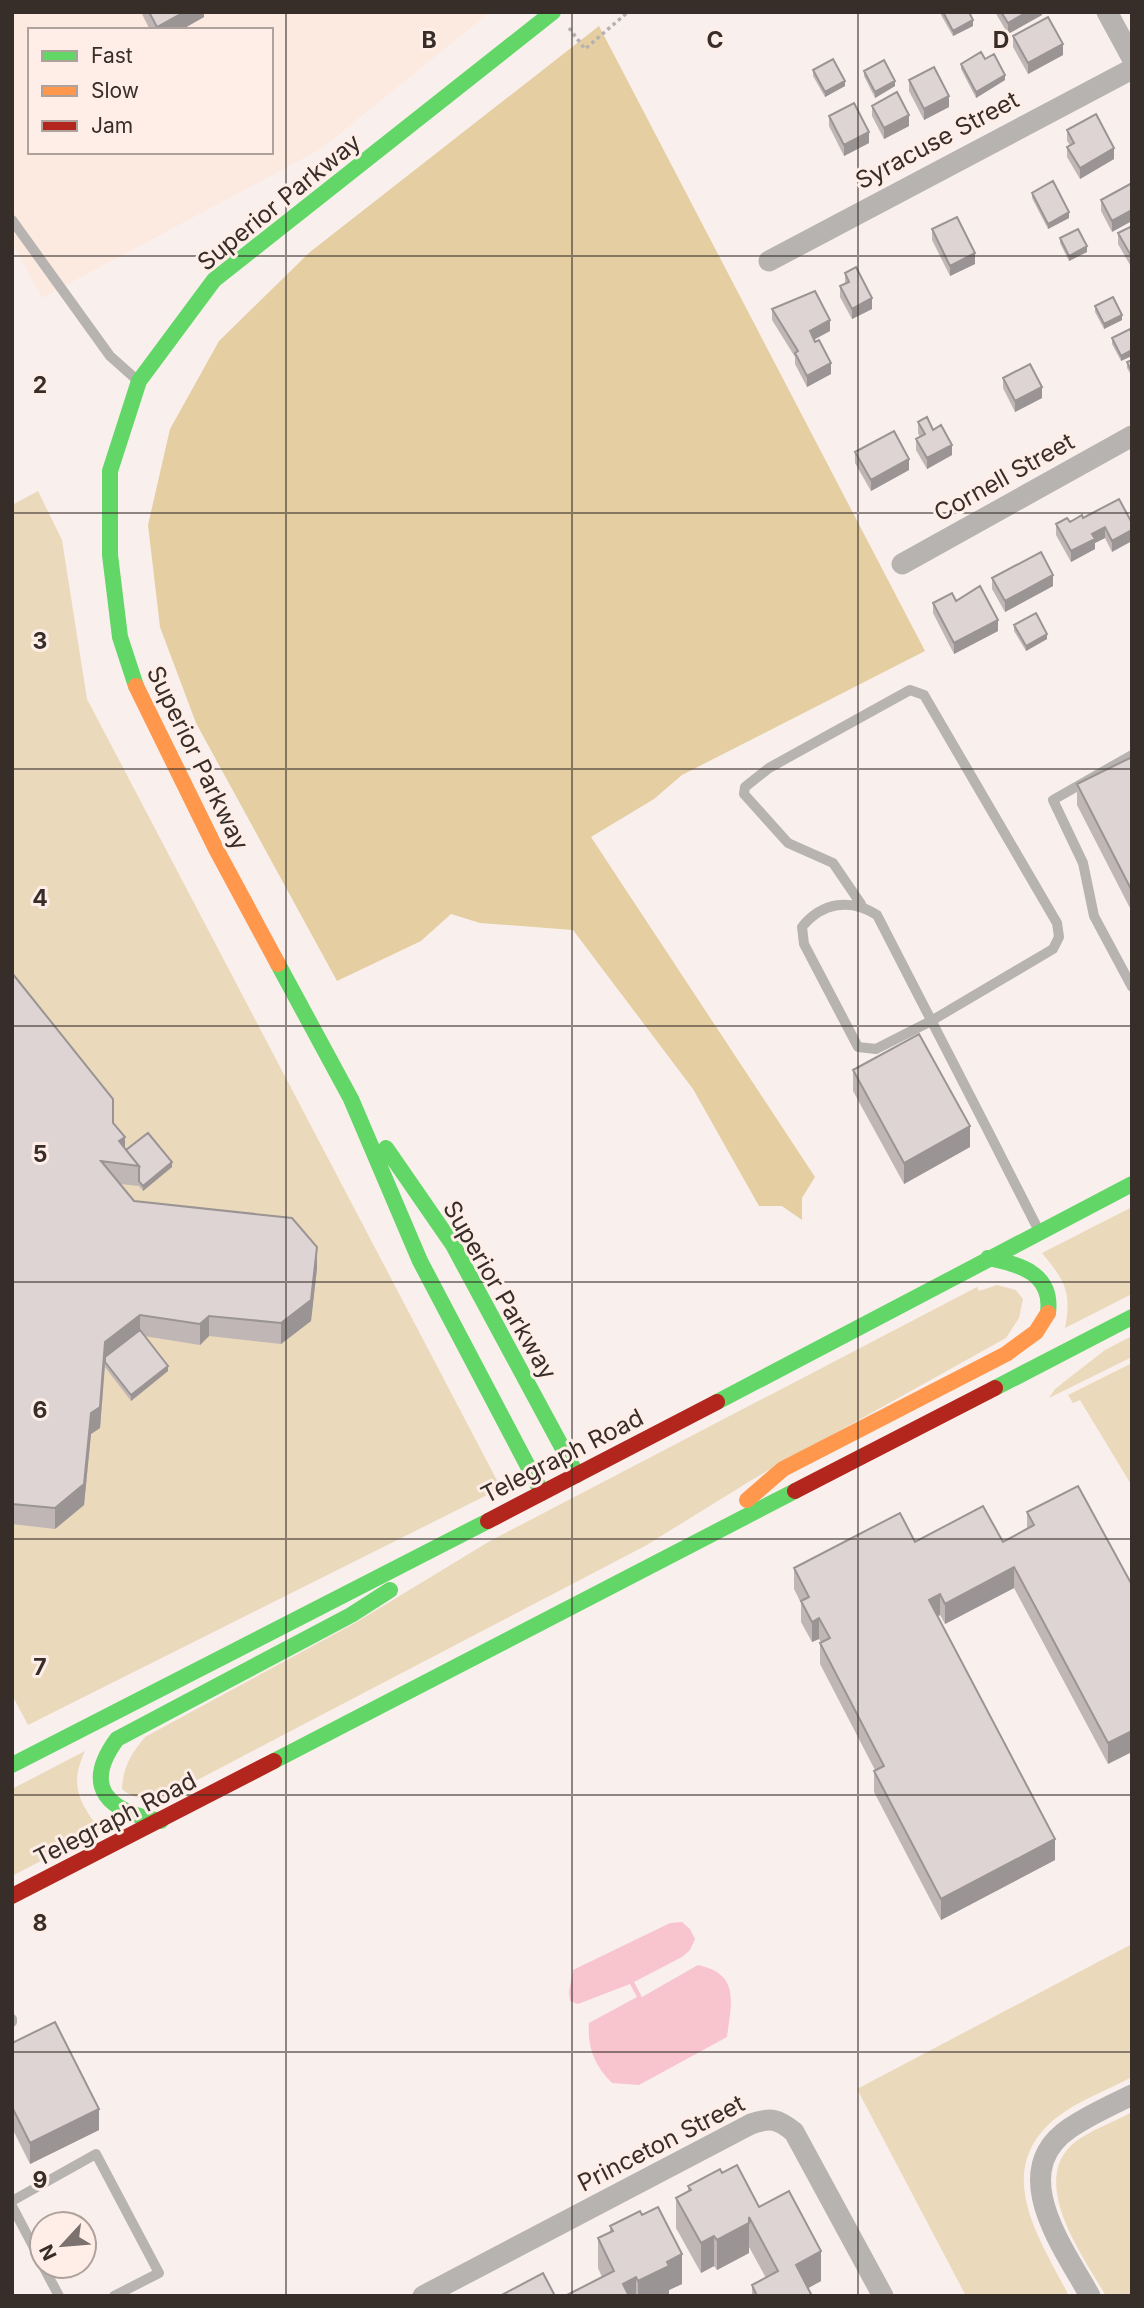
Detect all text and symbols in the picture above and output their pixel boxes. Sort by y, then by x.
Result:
text: B [421,26,437,54]
text: C [706,26,724,54]
text: D [993,26,1009,54]
legend [28,28,273,154]
text: Fast [91,43,133,68]
text: Slow [91,78,139,103]
street label: Syracuse Street [851,85,1024,195]
text: Jam [91,113,133,138]
street label: Superior Parkway [192,127,366,277]
text: 2 [33,371,47,399]
street label: Cornell Street [929,427,1079,527]
text: 3 [33,627,47,655]
street label: Superior Parkway [141,661,255,855]
text: 4 [32,884,48,912]
text: 5 [33,1140,47,1168]
street label: Superior Parkway [437,1196,563,1384]
text: 6 [33,1396,47,1424]
street label: Telegraph Road [476,1403,648,1509]
text: 7 [33,1653,47,1681]
street label: Telegraph Road [29,1766,201,1872]
text: 8 [33,1909,47,1937]
street label: Princeton Street [573,2088,749,2197]
text: 9 [33,2166,47,2194]
north arrow [28,2210,98,2280]
text: N [35,2241,62,2264]

